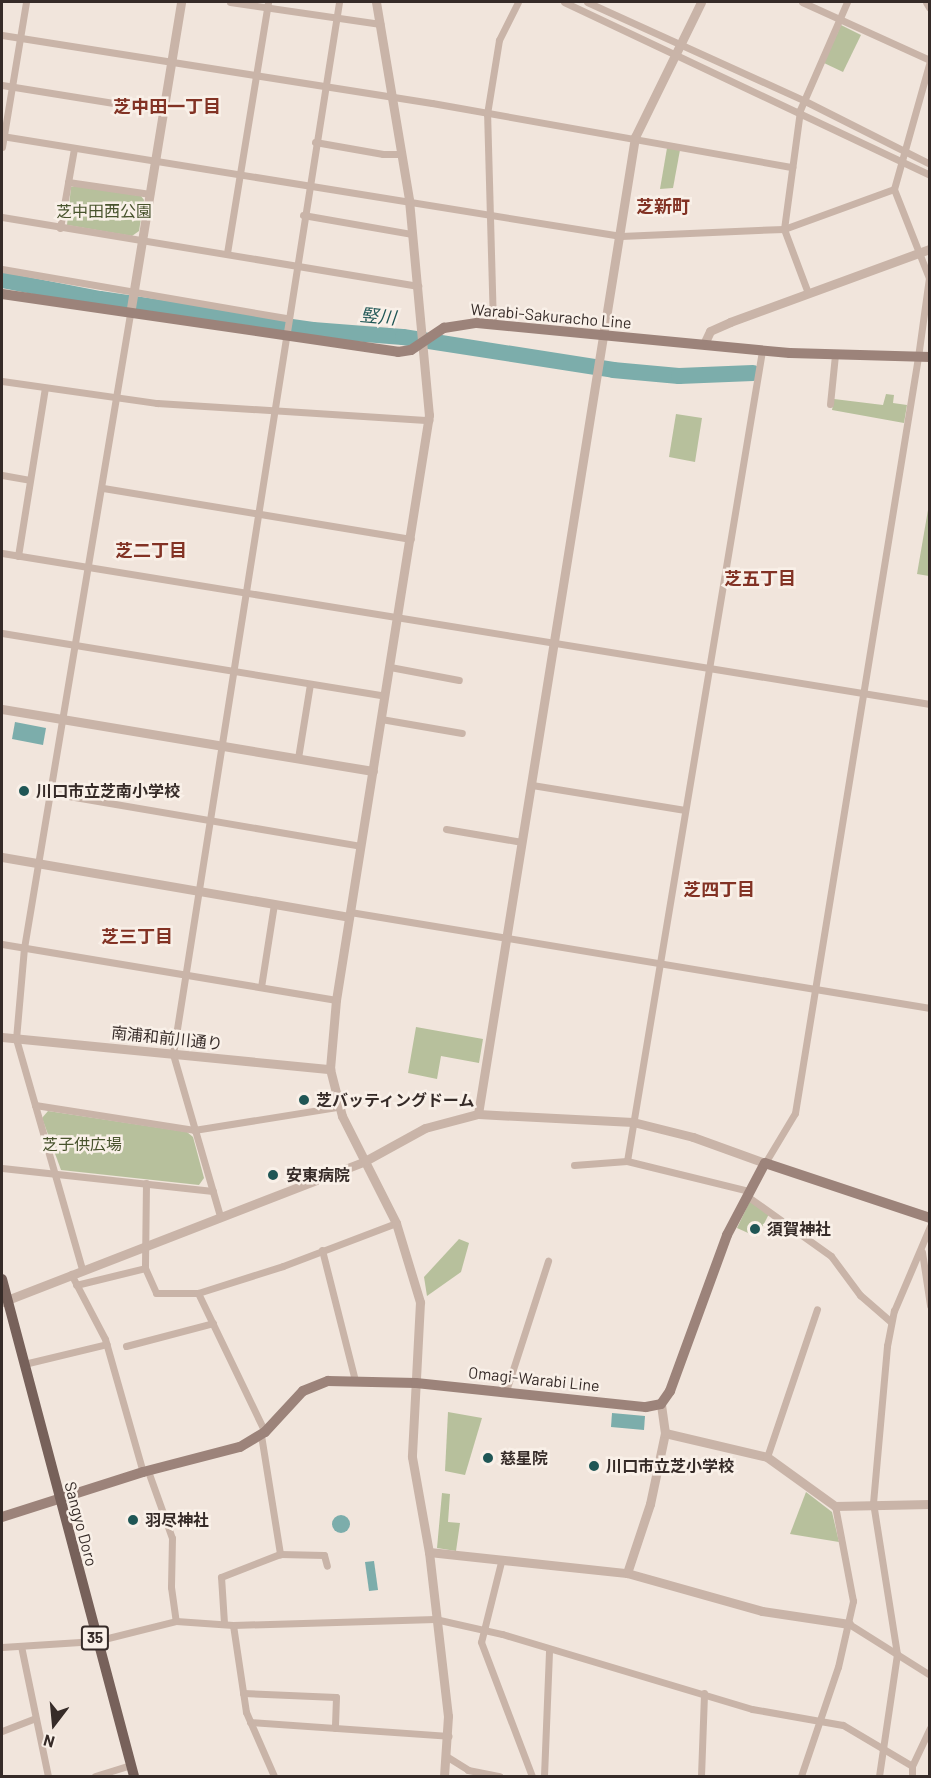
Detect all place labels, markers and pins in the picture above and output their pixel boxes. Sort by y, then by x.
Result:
place label: 川口市立芝南小学校 [36,781,180,801]
marker: 川口市立芝南小学校 [17,784,31,798]
place label: 芝バッティングドーム [316,1090,476,1110]
marker: 芝バッティングドーム [297,1093,311,1107]
place label: 安東病院 [286,1165,350,1185]
marker: 安東病院 [264,1166,282,1184]
place label: 須賀神社 [767,1219,831,1239]
marker: 須賀神社 [748,1222,762,1236]
place label: 慈星院 [500,1448,548,1468]
marker: 慈星院 [481,1451,495,1465]
place label: 川口市立芝小学校 [606,1456,734,1476]
marker: 川口市立芝小学校 [587,1459,601,1473]
place label: 羽尽神社 [145,1510,209,1530]
marker: 羽尽神社 [126,1513,140,1527]

